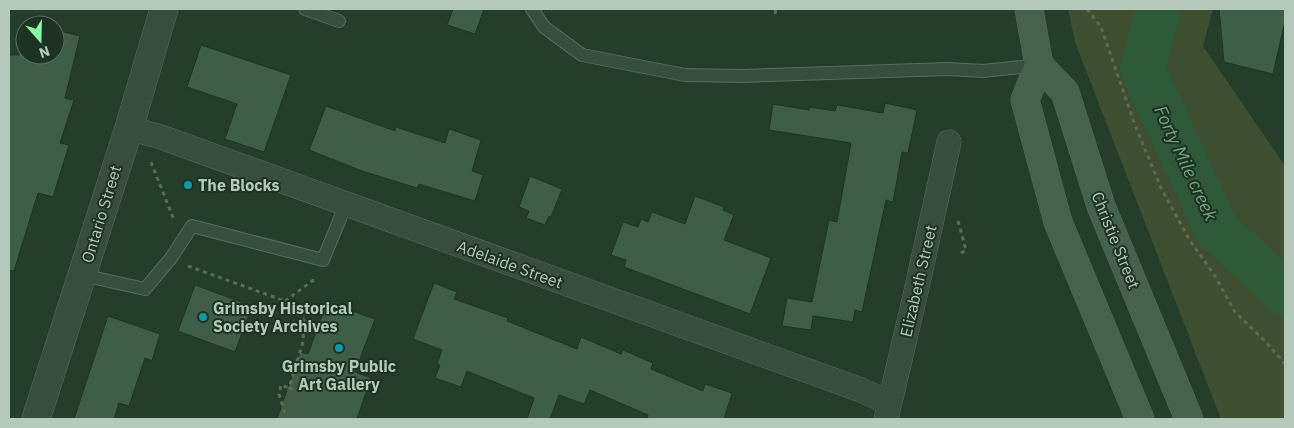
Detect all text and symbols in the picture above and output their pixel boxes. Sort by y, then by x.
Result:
north arrow [15,15,65,65]
text: N [37,42,52,62]
water label: Forty Mile creek [1149,102,1223,225]
street label: Ontario Street [77,163,125,265]
place label: The Blocks [198,175,280,195]
marker: The Blocks [182,179,194,191]
street label: Christie Street [1088,189,1144,291]
street label: Elizabeth Street [895,223,941,339]
street label: Adelaide Street [454,236,566,292]
place label: Grimsby Historical Society Archives [213,298,352,336]
marker: Grimsby Historical Society Archives [197,311,209,323]
marker: Grimsby Public Art Gallery [333,342,345,354]
place label: Grimsby Public Art Gallery [282,356,396,394]

